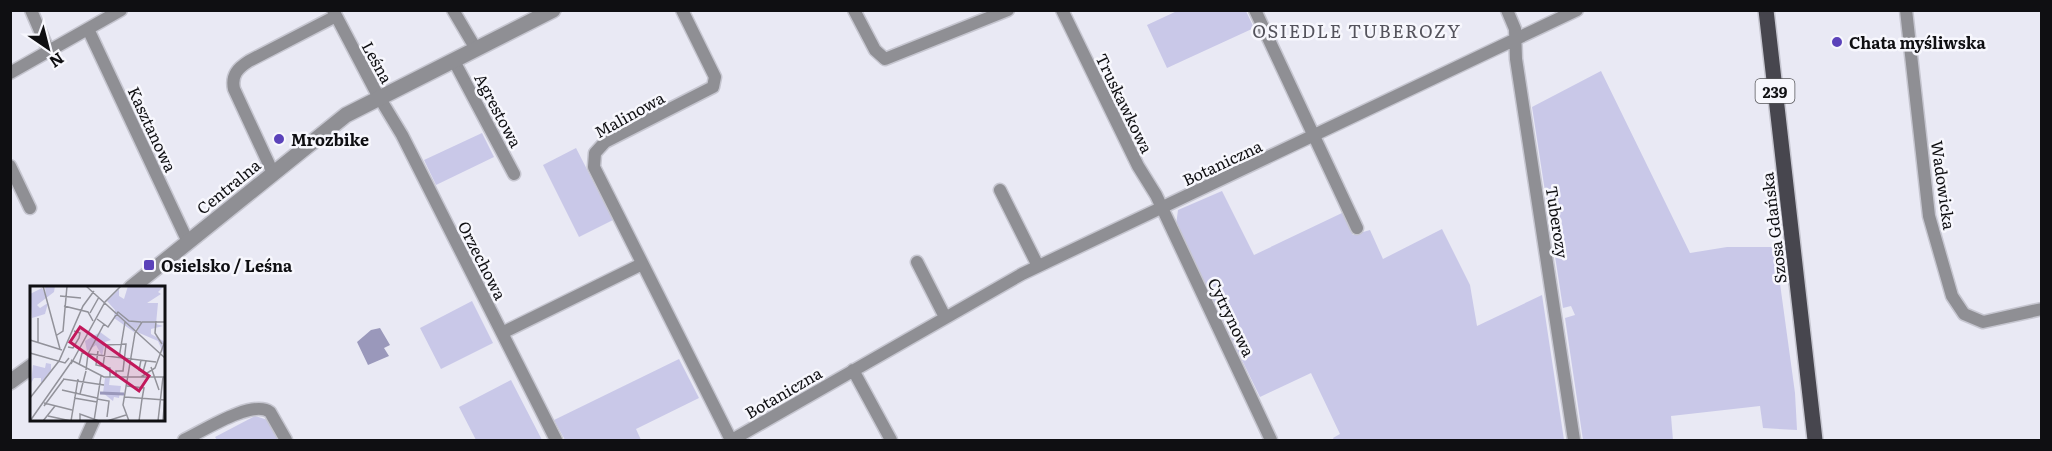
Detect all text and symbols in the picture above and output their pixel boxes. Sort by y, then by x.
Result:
district label: OSIEDLE TUBEROZY [1252,17,1462,44]
north arrow [18,18,78,78]
place label: Chata myśliwska [1849,30,1986,54]
marker: Chata myśliwska [1830,35,1844,49]
street label: Leśna [357,37,400,88]
text: N [45,47,70,75]
street label: Truskawkowa [1090,49,1160,157]
street label: Agrestowa [469,69,529,152]
road number: 239 [1756,79,1794,103]
street label: Kasztanowa [123,82,183,176]
street label: Malinowa [590,85,669,143]
place label: Mrozbike [291,127,369,151]
marker: Mrozbike [272,132,286,146]
street label: Botaniczna [1178,133,1266,191]
street label: Wadowicka [1926,139,1962,232]
street label: Centralna [191,152,265,219]
street label: Szosa Gdańska [1754,171,1792,285]
street label: Tuberozy [1540,184,1576,261]
street label: Orzechowa [453,216,513,304]
place label: Osielsko / Leśna [161,253,293,277]
marker: Osielsko / Leśna [142,258,156,272]
street label: Cytrynowa [1203,274,1262,361]
inset map [30,286,165,421]
street label: Botaniczna [740,360,826,424]

